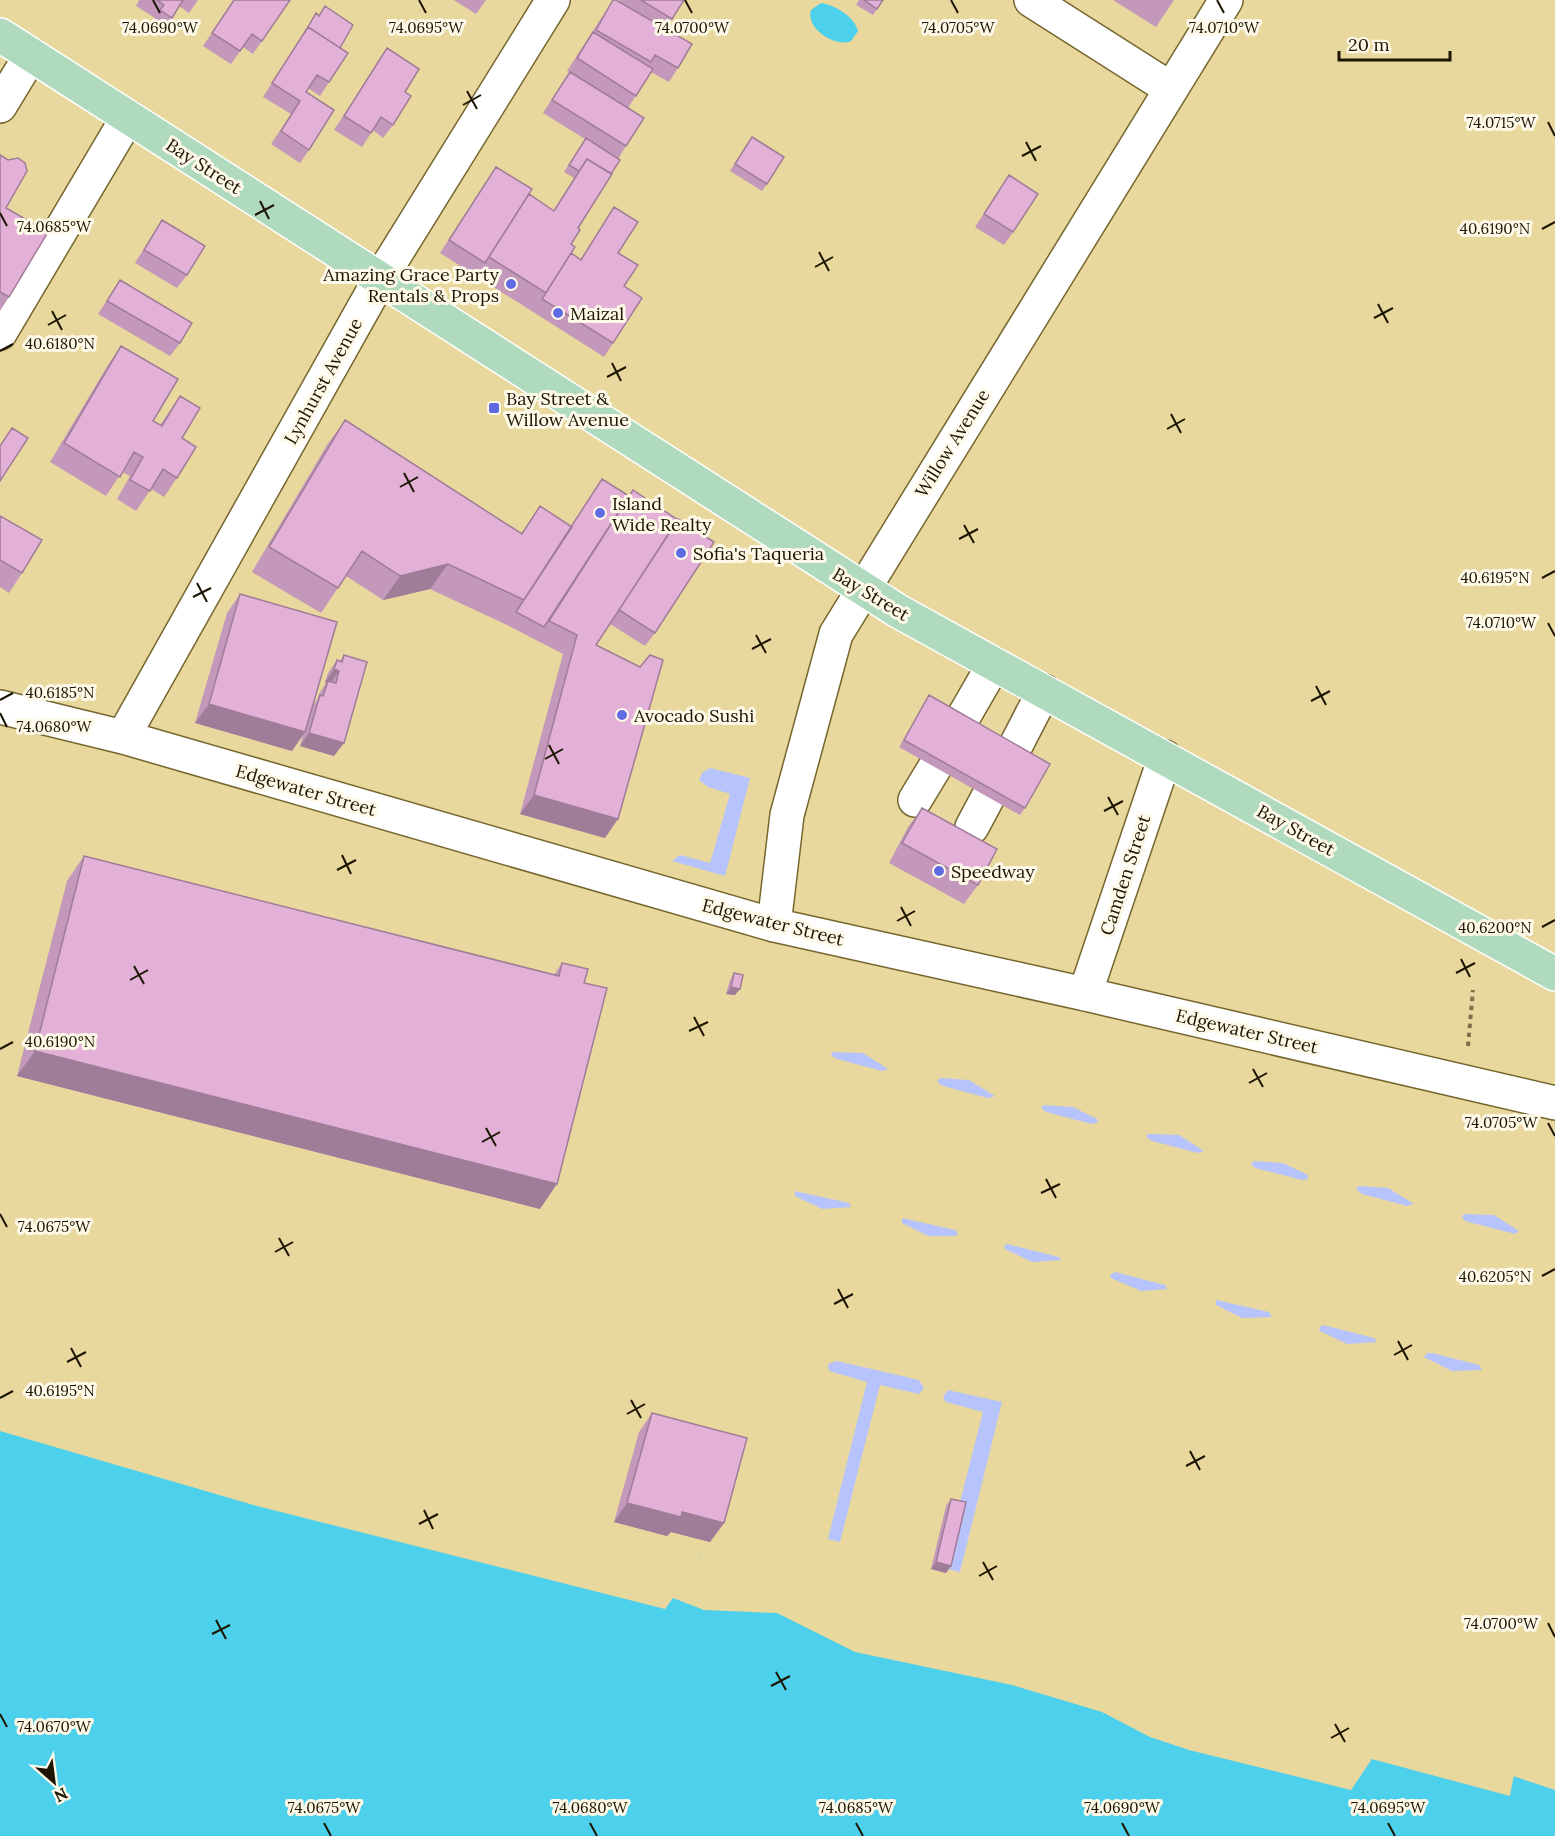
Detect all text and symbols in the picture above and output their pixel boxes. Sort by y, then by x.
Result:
text: 74.0690°W [122,18,199,37]
text: 74.0695°W [389,18,464,37]
text: 74.0700°W [655,18,730,37]
text: 74.0705°W [922,18,995,37]
text: 74.0710°W [1189,18,1260,37]
scale bar [1339,24,1450,62]
text: 20 m [1348,33,1390,56]
text: 74.0715°W [1467,113,1536,132]
street label: Bay Street [162,133,246,199]
text: 74.0685°W [17,217,92,236]
text: 40.6190°N [1460,219,1530,238]
place label: Amazing Grace Party Rentals & Props [322,263,499,307]
marker: Amazing Grace Party Rentals & Props [504,277,518,291]
place label: Maizal [570,302,624,325]
marker: Maizal [551,306,565,320]
street label: Lynhurst Avenue [279,314,367,448]
text: 40.6180°N [25,334,95,353]
street label: Willow Avenue [910,385,994,501]
place label: Bay Street & Willow Avenue [506,387,629,431]
marker: Bay Street & Willow Avenue [487,401,501,415]
place label: Island Wide Realty [612,492,712,536]
marker: Island Wide Realty [593,506,607,520]
place label: Sofia's Taqueria [693,542,824,565]
marker: Sofia's Taqueria [674,546,688,560]
street label: Bay Street [828,562,914,626]
text: 40.6195°N [1460,568,1530,587]
text: 74.0710°W [1466,613,1537,632]
text: 40.6185°N [26,683,95,702]
place label: Avocado Sushi [633,704,754,727]
marker: Avocado Sushi [615,708,629,722]
text: 74.0680°W [16,717,93,736]
street label: Edgewater Street [233,759,379,821]
street label: Bay Street [1253,799,1339,861]
street label: Camden Street [1095,812,1155,938]
place label: Speedway [951,860,1035,883]
marker: Speedway [932,864,946,878]
street label: Edgewater Street [700,893,846,951]
text: 40.6200°N [1458,918,1532,937]
street label: Edgewater Street [1174,1003,1320,1059]
text: 40.6190°N [25,1032,95,1051]
text: 74.0705°W [1465,1113,1538,1132]
text: 74.0675°W [18,1217,91,1236]
text: 40.6205°N [1459,1267,1531,1286]
text: 40.6195°N [25,1381,95,1400]
text: 74.0700°W [1464,1614,1539,1633]
text: 74.0670°W [17,1717,92,1736]
north arrow [24,1752,84,1812]
text: N [51,1784,71,1807]
text: 74.0675°W [288,1798,361,1817]
text: 74.0680°W [552,1798,629,1817]
text: 74.0685°W [819,1798,894,1817]
text: 74.0690°W [1084,1798,1161,1817]
text: 74.0695°W [1351,1798,1426,1817]

